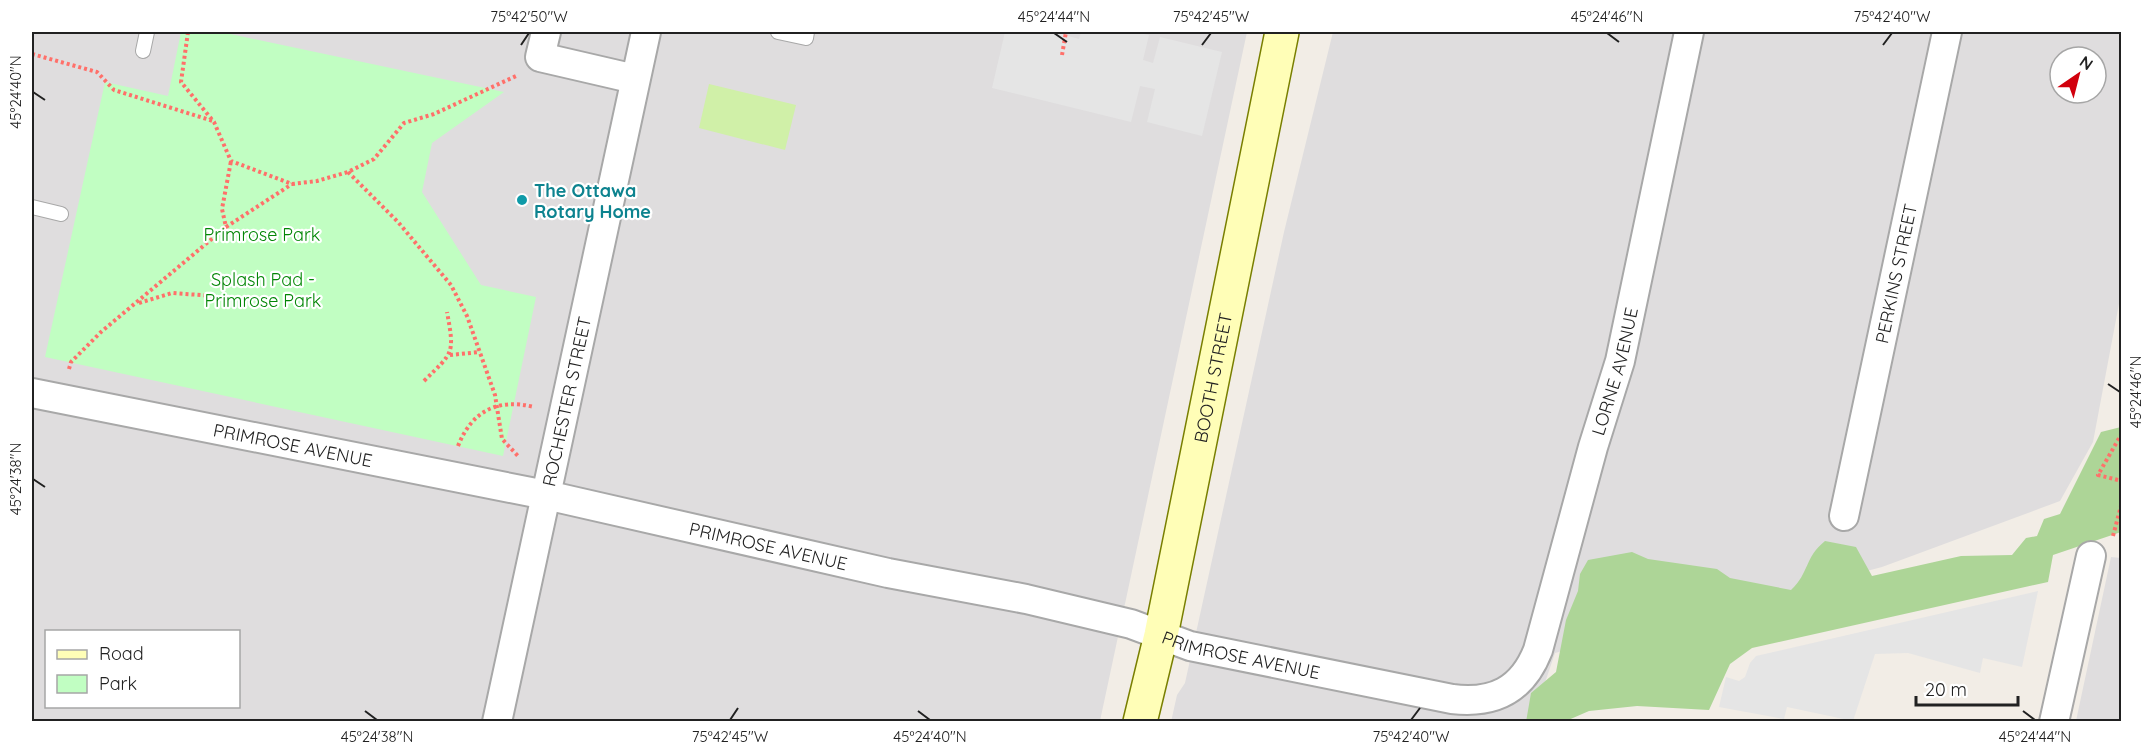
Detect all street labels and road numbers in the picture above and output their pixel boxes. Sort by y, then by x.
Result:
street label: PERKINS STREET [1870,201,1922,345]
street label: LORNE AVENUE [1586,305,1642,438]
street label: BOOTH STREET [1188,310,1237,445]
street label: ROCHESTER STREET [537,314,596,489]
street label: PRIMROSE AVENUE [211,418,374,472]
street label: PRIMROSE AVENUE [687,517,850,575]
street label: PRIMROSE AVENUE [1159,625,1322,684]

